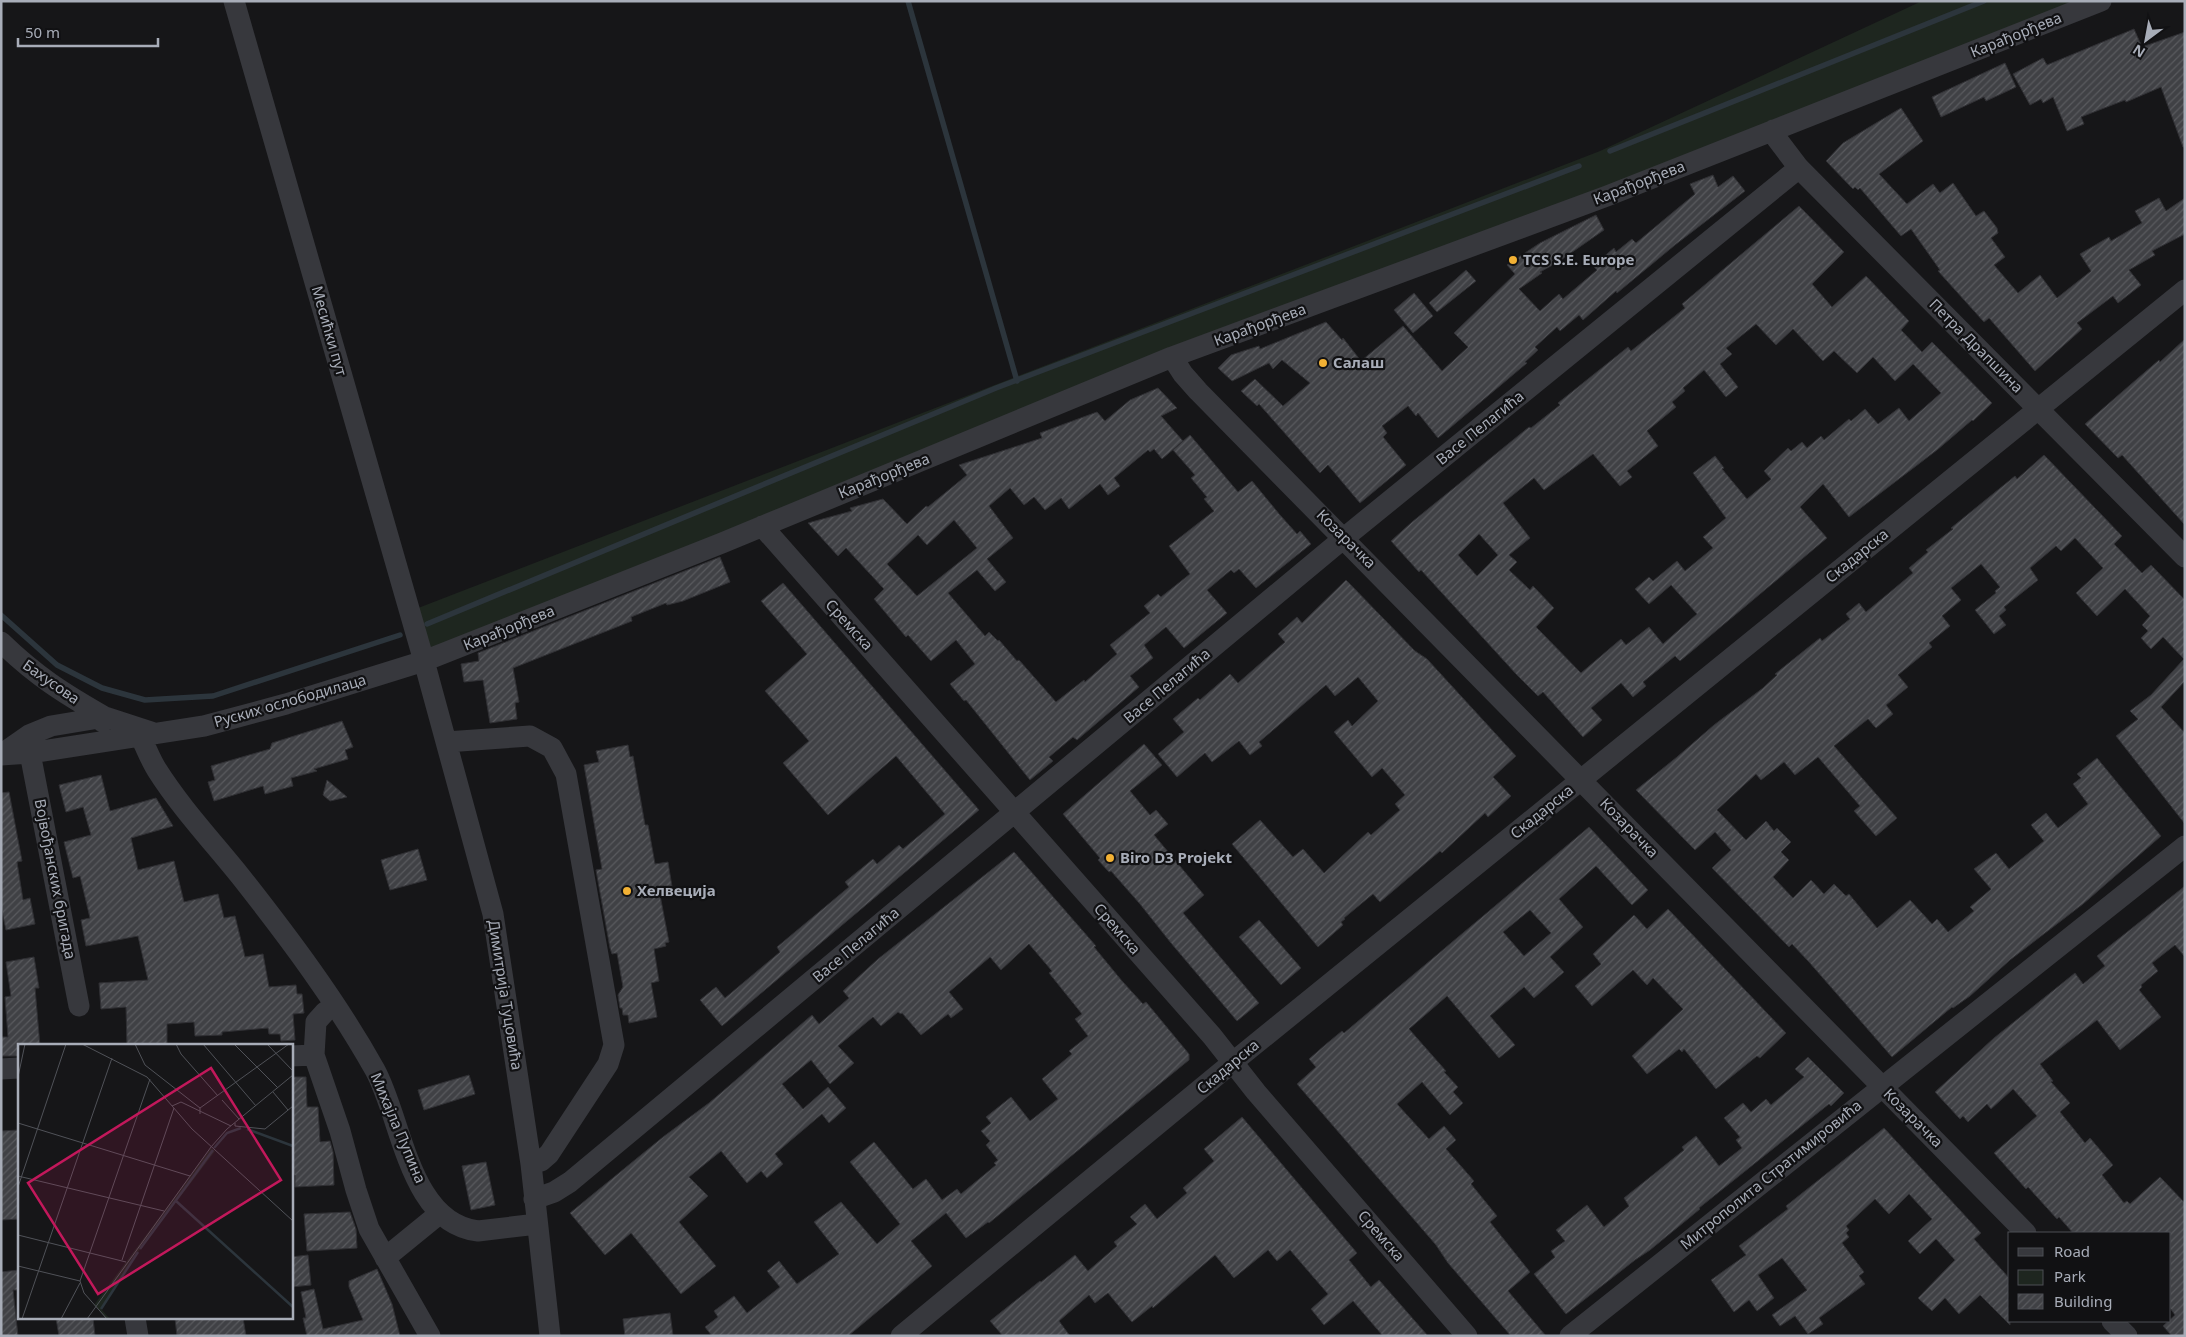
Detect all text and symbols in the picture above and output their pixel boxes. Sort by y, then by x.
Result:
street label: Карађорђева [1967,7,2064,61]
scale bar [18,15,158,47]
north arrow [2121,15,2171,65]
text: 50 m [25,22,60,42]
text: N [2129,40,2149,63]
street label: Карађорђева [1590,155,1687,209]
place label: TCS S.E. Europe [1523,249,1635,269]
marker: TCS S.E. Europe [1507,254,1519,266]
street label: Месићки пут [308,283,352,378]
street label: Петра Драпшина [1925,294,2028,397]
street label: Карађорђева [1211,298,1309,350]
place label: Салаш [1333,352,1384,372]
marker: Салаш [1317,357,1329,369]
street label: Васе Пелагића [1431,386,1527,469]
street label: Карађорђева [835,448,932,502]
street label: Козарачка [1313,504,1381,572]
street label: Скадарска [1821,524,1892,587]
street label: Сремска [822,595,878,654]
street label: Карађорђева [460,600,557,654]
street label: Васе Пелагића [1119,643,1214,727]
street label: Бахусова [19,654,84,708]
street label: Руских ослободилаца [211,669,368,731]
street label: Скадарска [1506,780,1577,843]
street label: Козарачка [1596,793,1663,862]
street label: Војвођанских бригада [31,797,81,961]
place label: Biro D3 Projekt [1120,847,1232,867]
marker: Biro D3 Projekt [1104,852,1116,864]
place label: Хелвеција [637,880,716,900]
marker: Хелвеција [621,885,633,897]
street label: Сремска [1090,898,1146,958]
street label: Васе Пелагића [808,902,903,986]
street label: Димитрија Туцовића [484,918,528,1071]
street label: Скадарска [1192,1034,1263,1098]
inset map [18,1044,292,1320]
street label: Михајла Пупина [367,1069,431,1186]
street label: Козарачка [1880,1083,1948,1151]
street label: Митрополита Стратимировића [1676,1095,1865,1254]
street label: Сремска [1354,1205,1410,1265]
legend [2008,1232,2171,1322]
text: Road [2054,1241,2090,1261]
text: Park [2054,1266,2086,1286]
text: Building [2054,1291,2112,1311]

